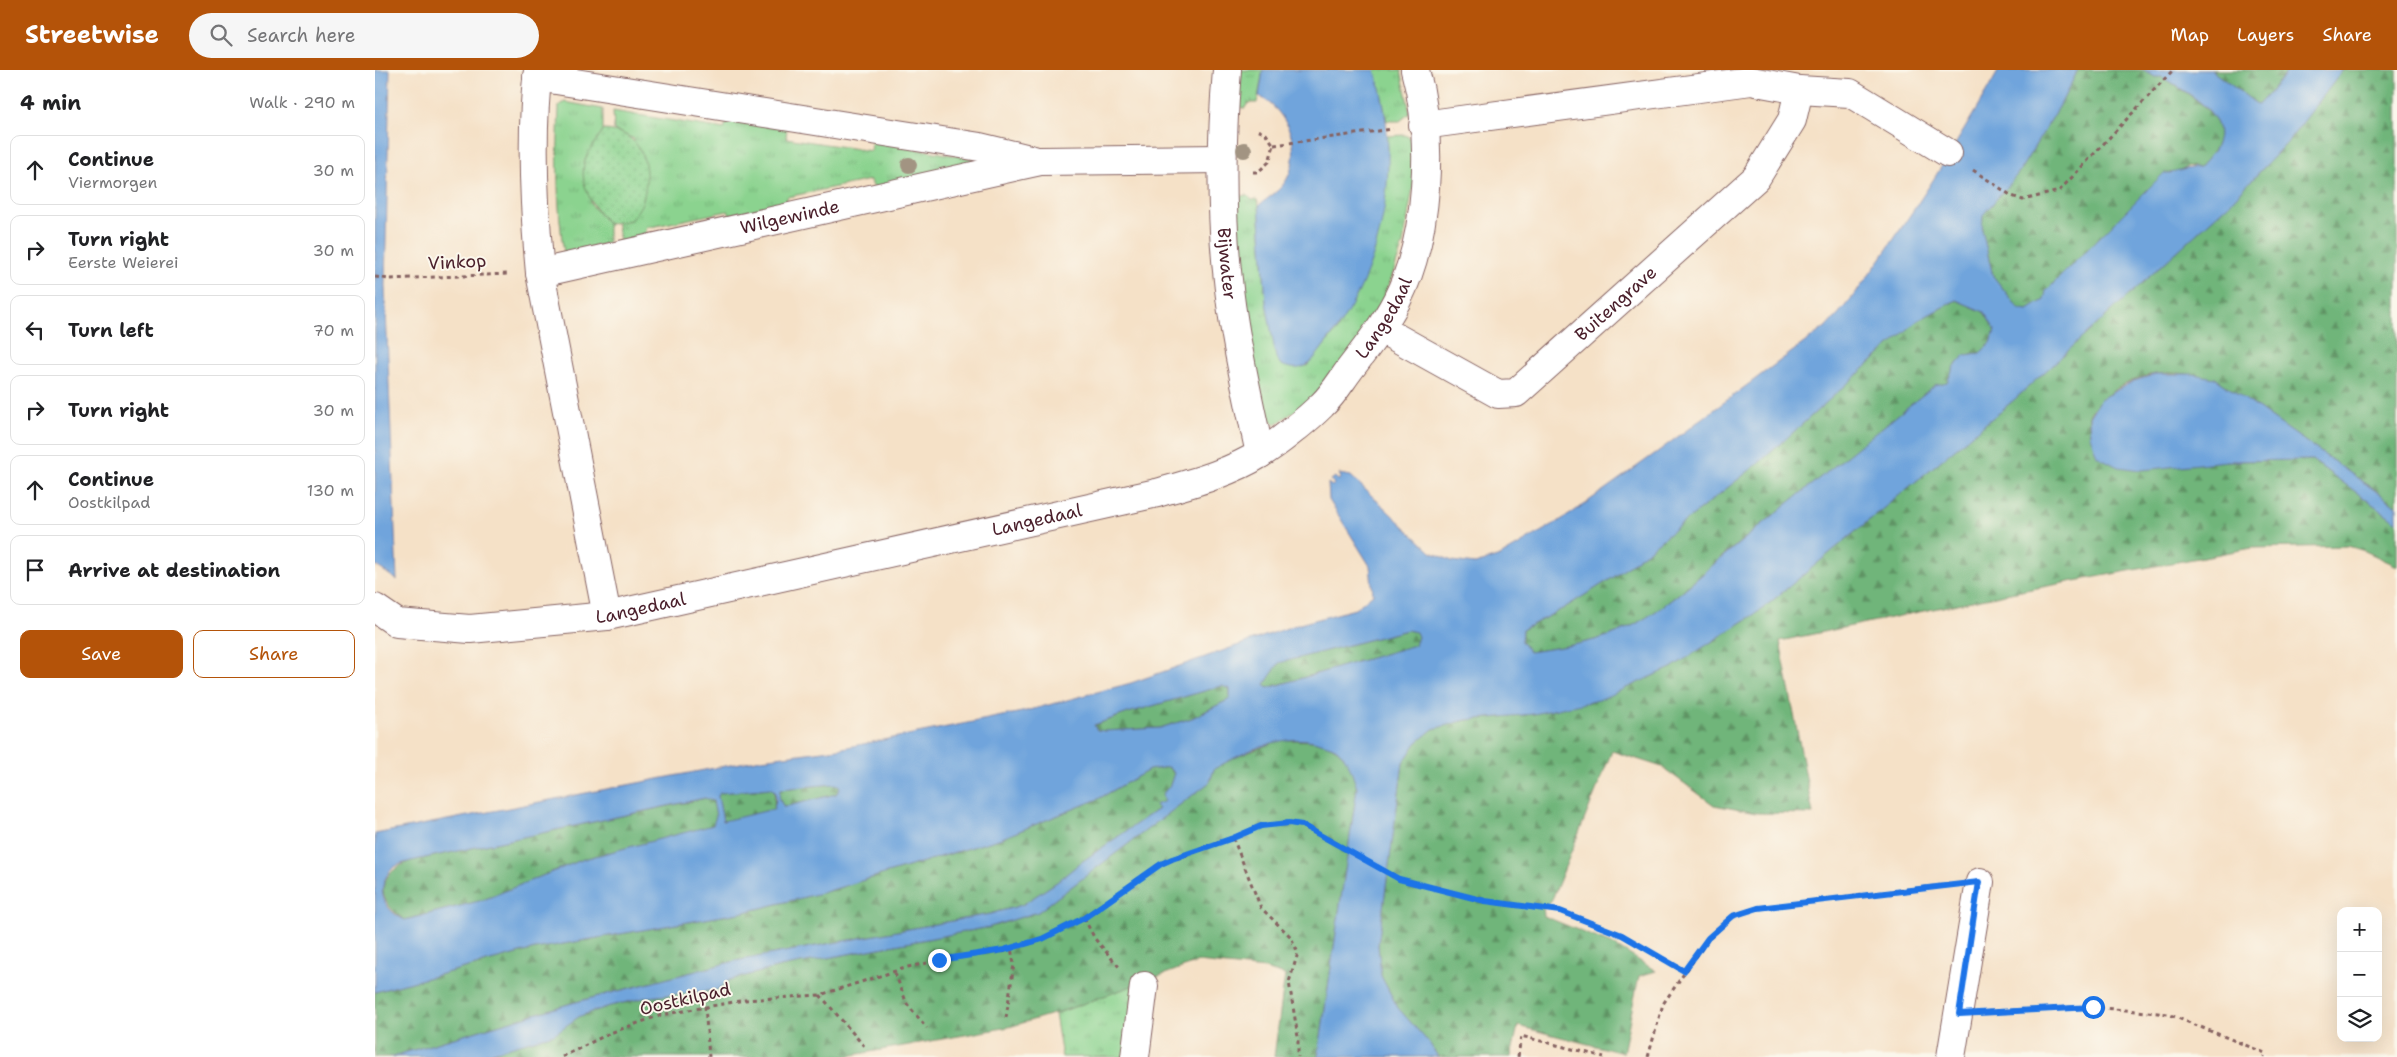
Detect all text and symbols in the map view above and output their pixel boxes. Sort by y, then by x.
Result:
search box [189,13,539,58]
text: Streetwise [25,19,159,51]
icon: search [207,21,235,49]
text: Search here [247,23,356,48]
text: Map [2171,23,2209,47]
text: Layers [2237,23,2294,47]
text: Share [2322,23,2372,47]
text: 4 min [20,89,81,117]
text: Walk · 290 m [249,92,355,113]
text: Continue [68,147,154,172]
icon: ahead [21,156,49,184]
text: 30 m [313,160,354,181]
text: Viermorgen [68,172,157,193]
street label: Wilgewinde [738,194,842,240]
text: Turn right [68,227,169,252]
street label: Bijwater [1212,227,1242,301]
icon: right [21,236,49,264]
text: 30 m [313,240,354,261]
street label: Vinkop [427,248,487,276]
text: Eerste Weierei [68,252,179,273]
street label: Buitengrave [1570,260,1662,347]
street label: Langedaal [1350,273,1418,364]
icon: left [21,316,49,344]
text: Turn left [68,318,154,343]
text: 70 m [313,320,354,341]
icon: right [21,396,49,424]
text: Turn right [68,398,169,423]
text: 30 m [313,400,354,421]
text: Continue [68,467,154,492]
icon: ahead [21,476,49,504]
text: 130 m [307,480,354,501]
text: Oostkilpad [68,492,150,513]
street label: Langedaal [989,498,1085,542]
icon: arrive [21,556,49,584]
text: Arrive at destination [68,558,280,583]
street label: Langedaal [595,587,689,629]
button: Save [20,630,183,678]
button: Share [193,630,355,678]
map controls [2337,907,2382,1042]
button: + [2337,907,2382,952]
route end [928,949,951,972]
button: − [2337,952,2382,997]
street label: Oostkilpad [637,977,733,1021]
route start [2082,996,2105,1019]
button: layers [2337,997,2382,1042]

